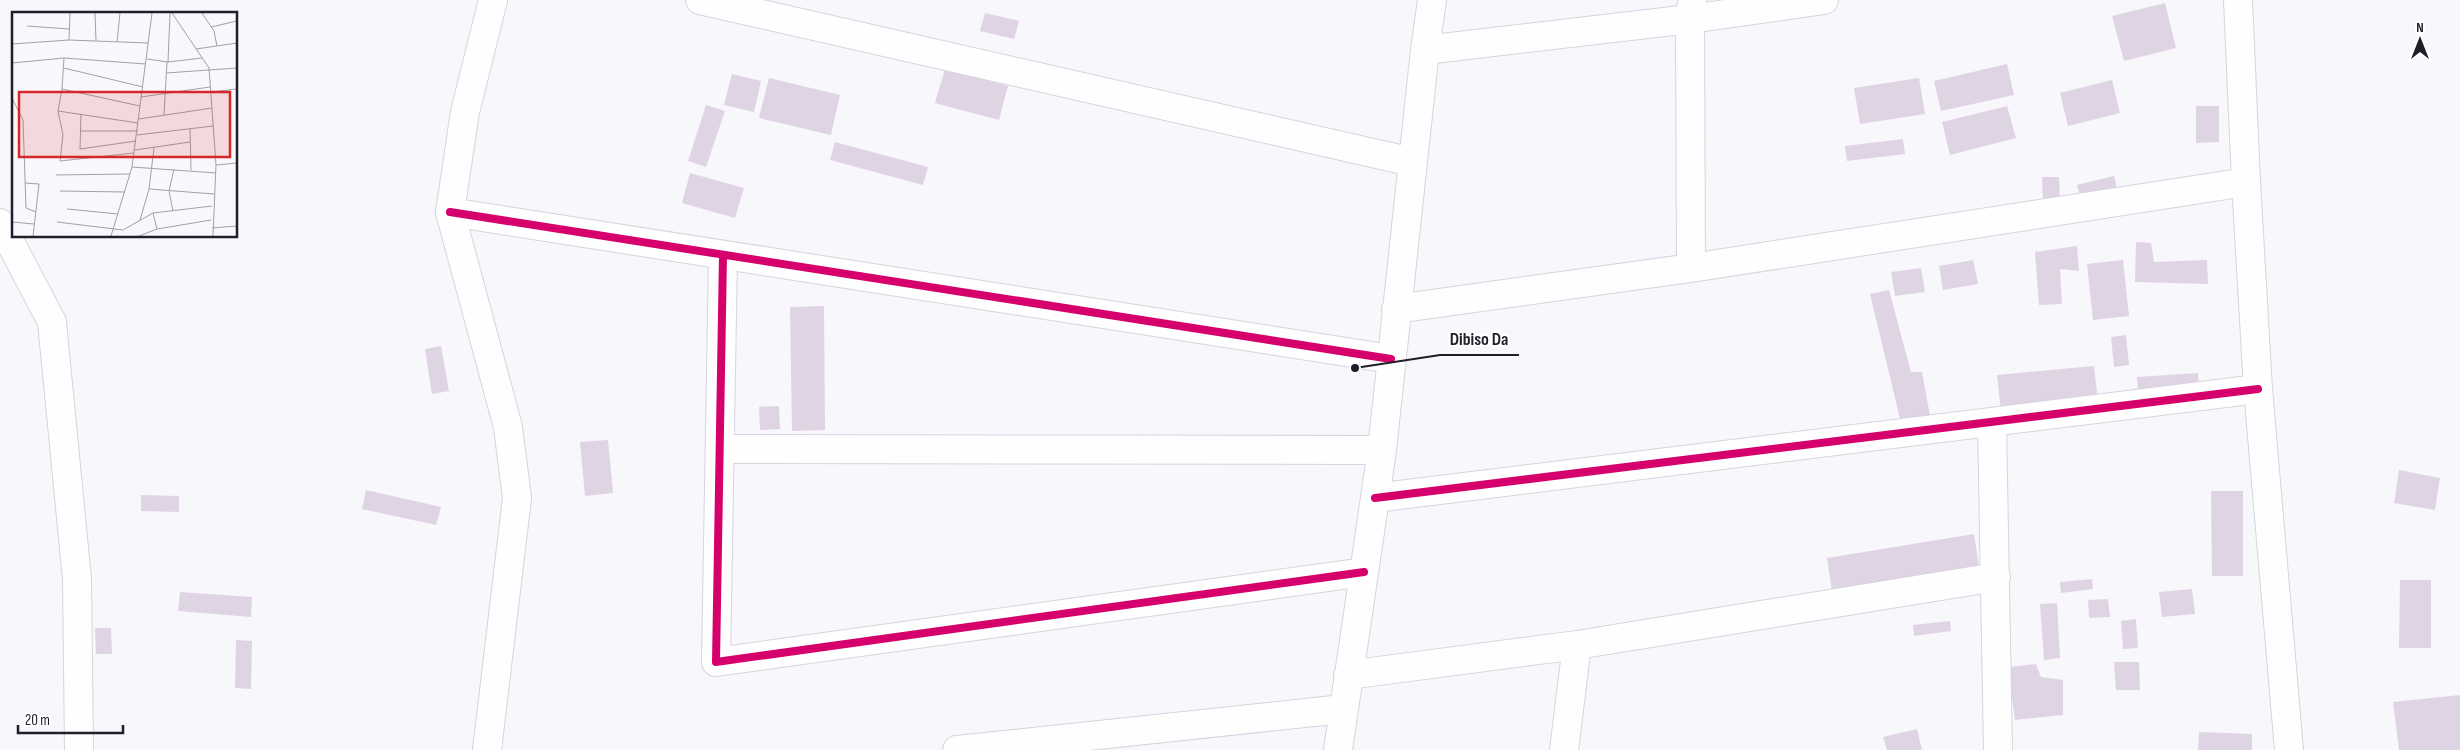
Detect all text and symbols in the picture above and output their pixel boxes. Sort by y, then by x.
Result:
inset map [12,12,238,238]
north arrow [2395,15,2445,65]
text: N [2416,19,2424,36]
callout: Dibiso Da [1440,322,1519,355]
text: Dibiso Da [1450,329,1508,350]
scale bar [18,702,122,734]
text: 20 m [25,711,50,730]

